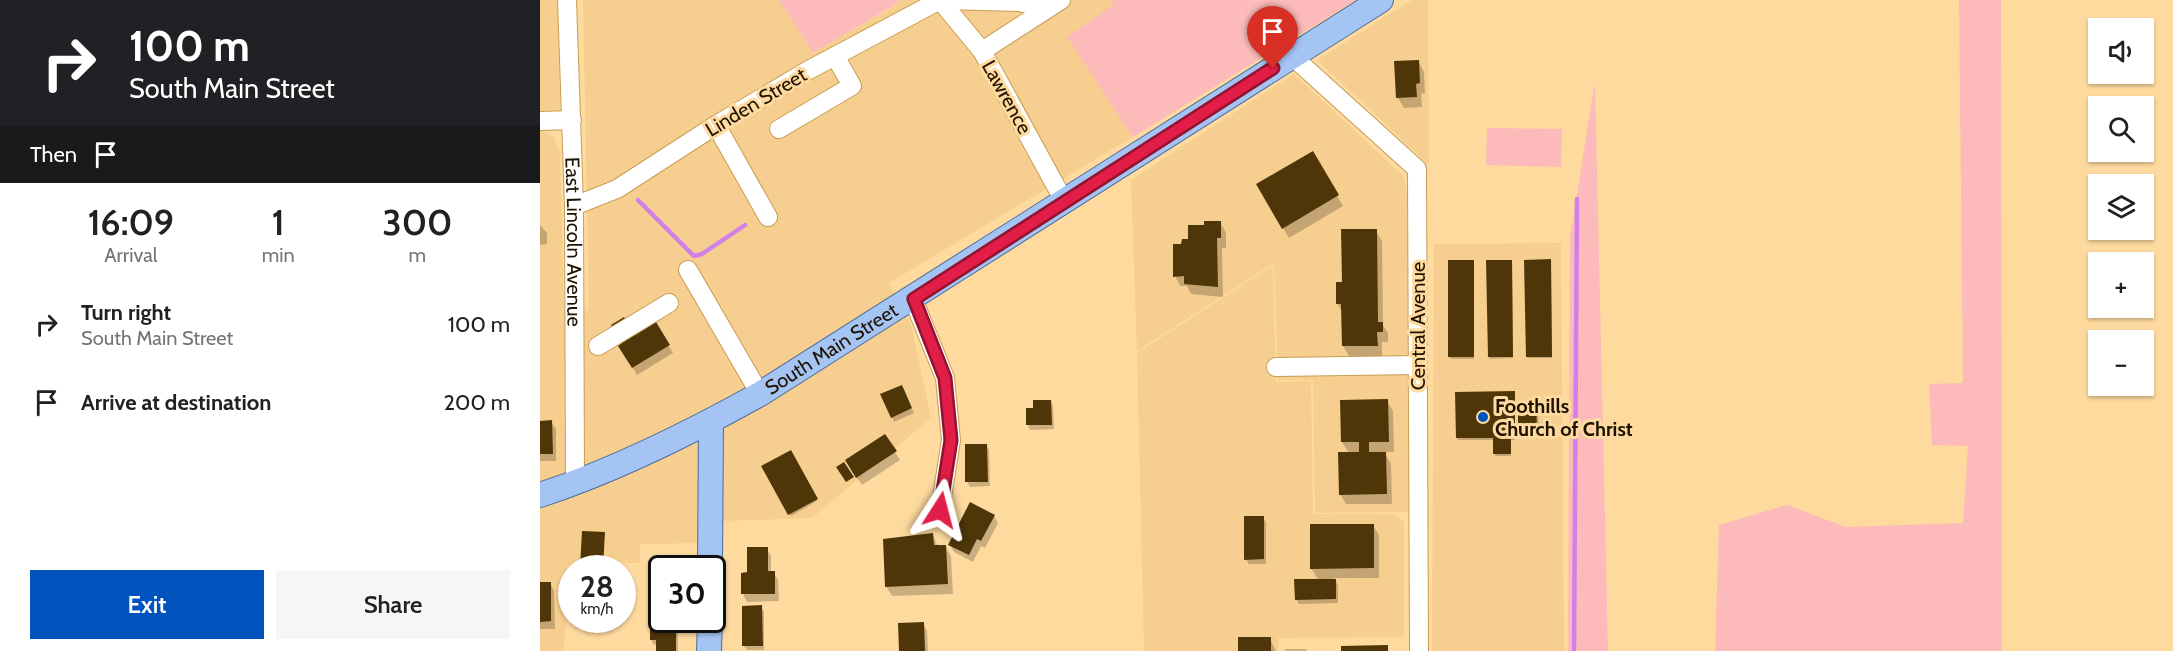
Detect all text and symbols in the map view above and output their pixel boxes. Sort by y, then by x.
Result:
pin [1247,6,1298,68]
icon: arrive [1256,15,1289,48]
map controls [2088,18,2154,396]
button: sound [2088,18,2154,84]
text: 100 m [129,20,250,72]
icon: right [30,24,108,102]
street label: Lawrence [977,56,1037,138]
street label: Linden Street [701,62,811,142]
text: South Main Street [129,72,335,105]
button: search [2088,96,2154,162]
icon: arrive [89,138,122,171]
text: Then [30,141,77,168]
street label: East Lincoln Avenue [560,157,586,327]
button: layers [2088,174,2154,240]
text: 16:09 [88,200,174,244]
text: 1 [272,200,285,244]
text: 300 [382,200,452,244]
text: Arrival [104,243,157,267]
text: min [262,243,295,267]
text: m [409,243,426,267]
button: + [2088,252,2154,318]
street label: Central Avenue [1406,262,1430,390]
street label: South Main Street [761,298,902,400]
text: Turn right [81,299,171,326]
icon: right [30,308,63,341]
text: 100 m [448,311,510,338]
text: South Main Street [81,326,233,350]
button: − [2088,330,2154,396]
icon: arrive [30,386,63,419]
text: Arrive at destination [81,389,271,416]
text: 200 m [444,389,510,416]
place label: Foothills Church of Christ [1495,394,1633,441]
marker: Foothills Church of Christ [1476,410,1490,424]
position arrow [908,478,972,542]
speed limit sign: 30 [648,555,726,633]
text: 28 [580,568,614,605]
button: Exit [30,570,264,639]
button: Share [276,570,510,639]
text: km/h [581,600,613,618]

